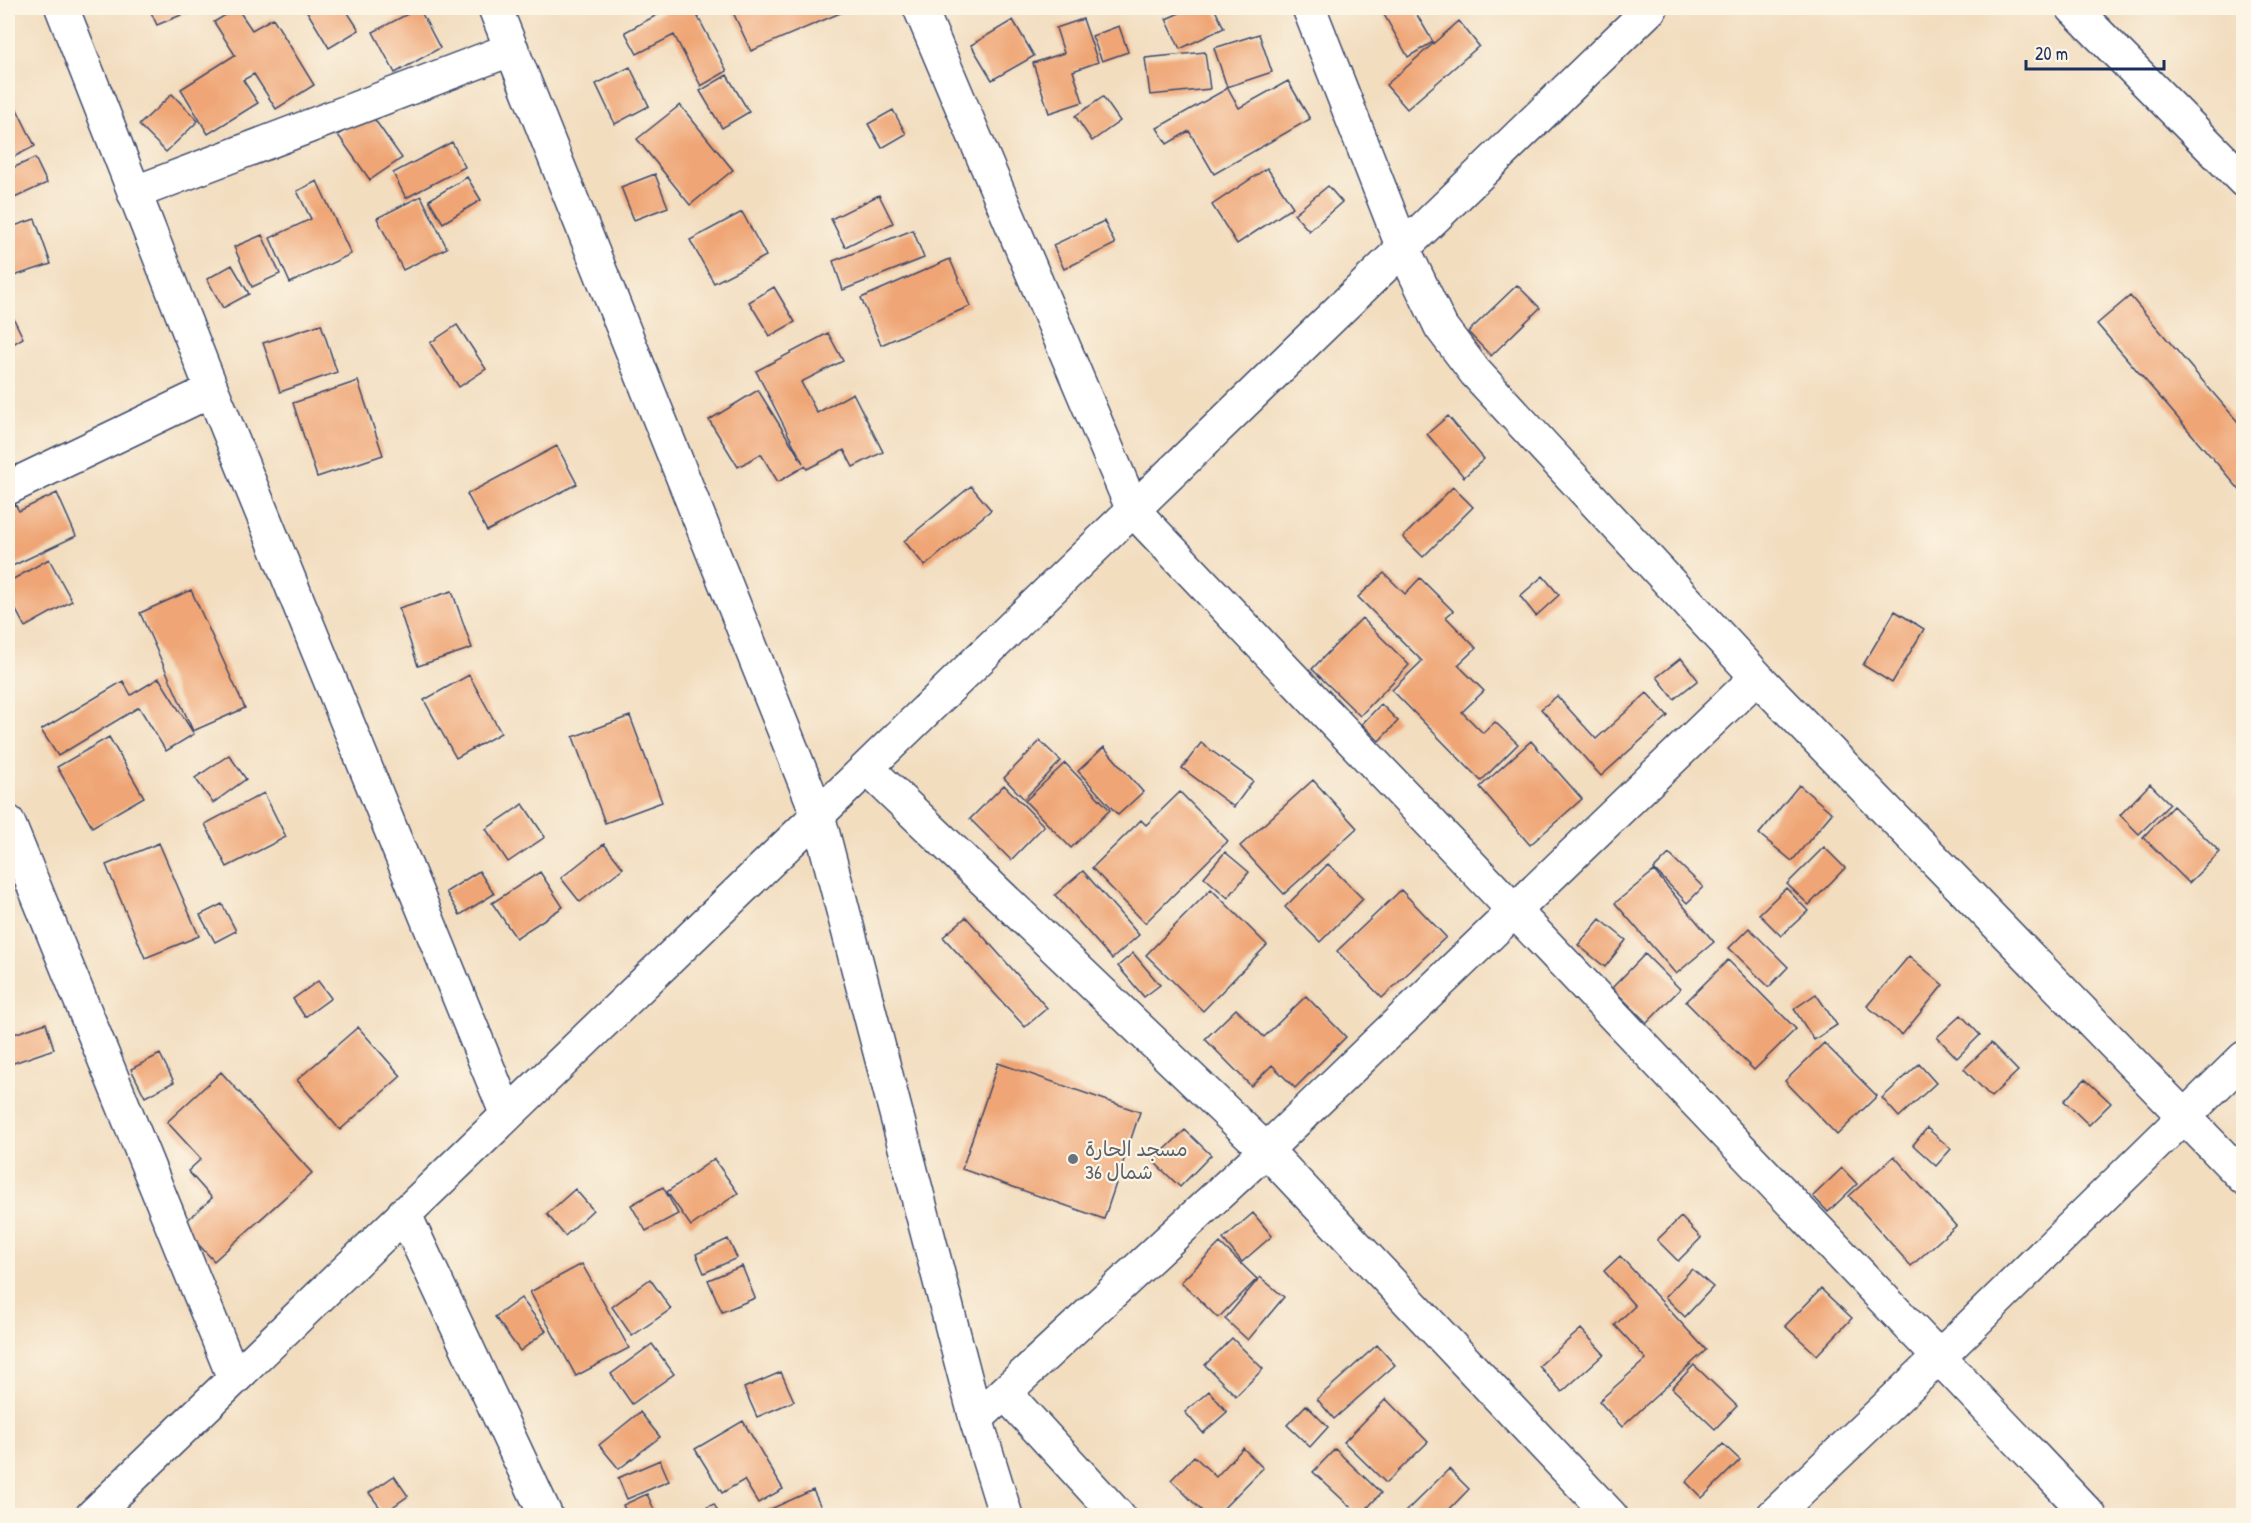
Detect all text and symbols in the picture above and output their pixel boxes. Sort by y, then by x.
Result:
scale bar [2026,33,2164,71]
text: 20 m [2035,41,2068,66]
place label: مسجد الحارة 36 شمال [1085,1135,1188,1185]
marker: مسجد الحارة 36 شمال [1066,1152,1080,1166]

